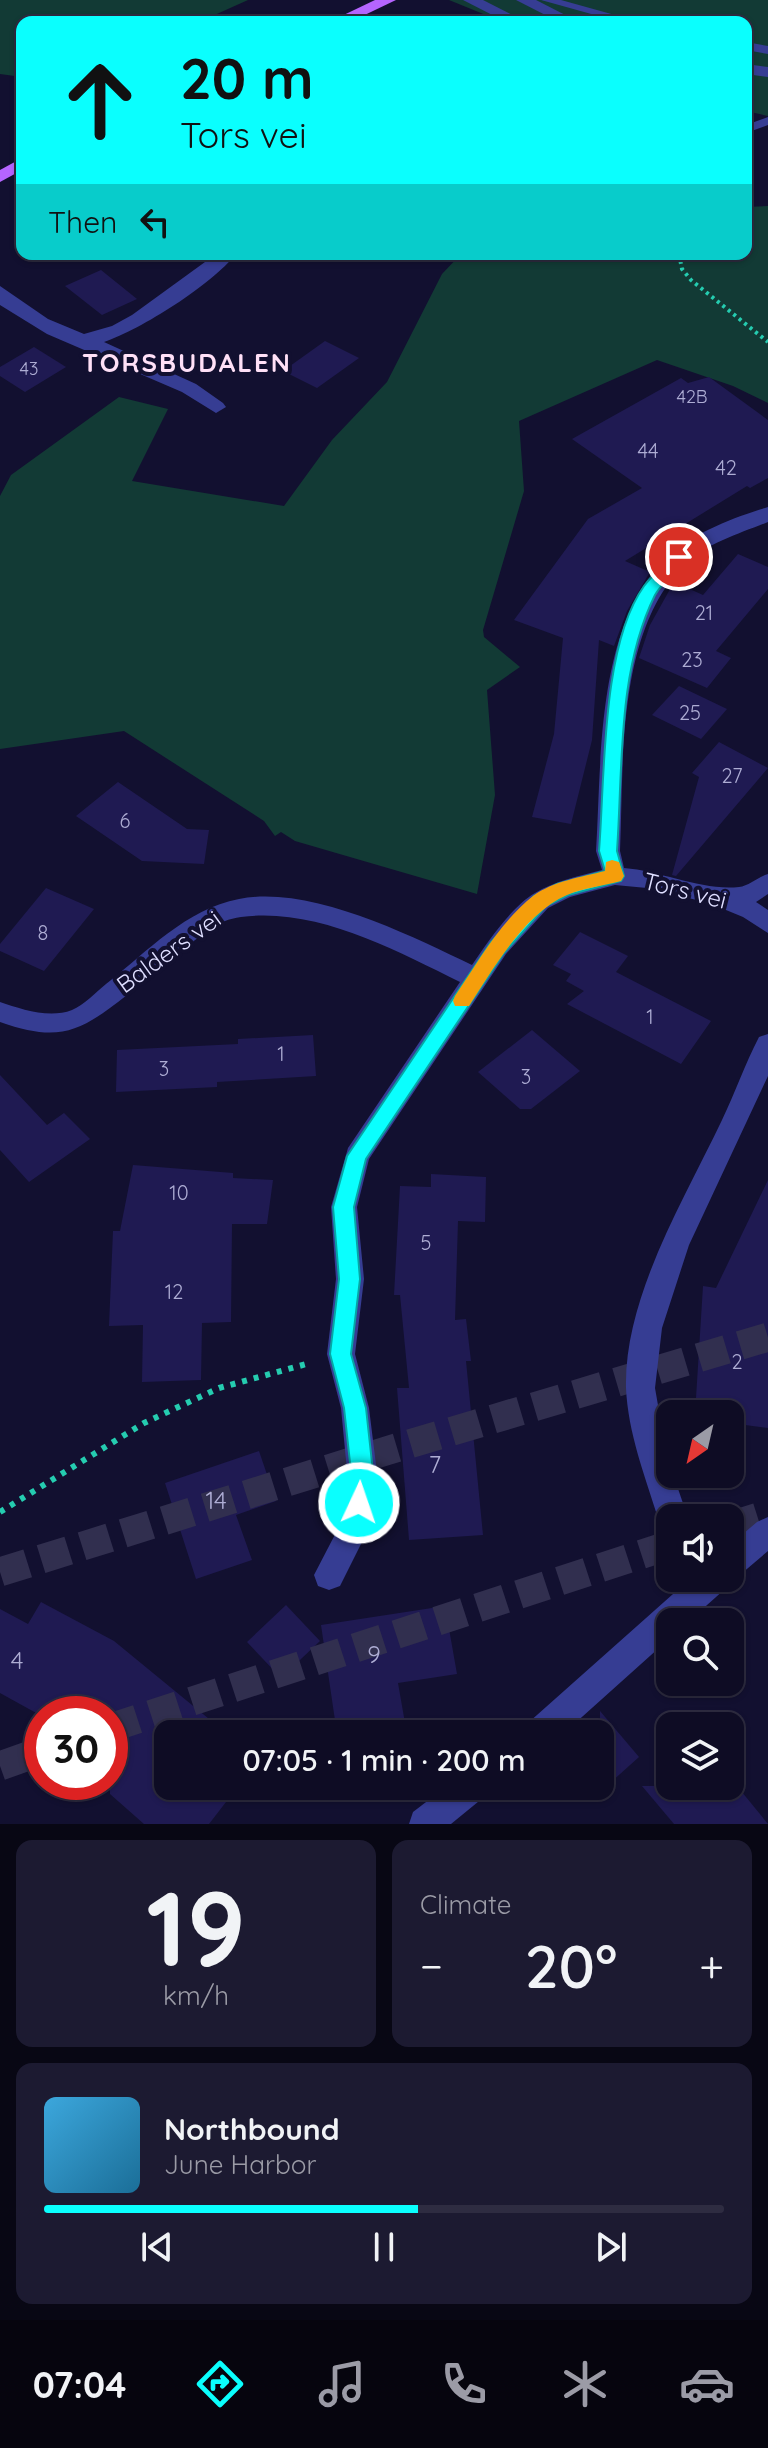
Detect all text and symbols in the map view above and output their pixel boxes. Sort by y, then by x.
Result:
text: 20 m [180,43,314,113]
icon: ahead [48,48,152,152]
text: Tors vei [180,112,307,157]
icon: left [133,200,177,244]
text: Then [48,203,117,241]
district label: TORSBUDALEN [82,346,292,379]
house number: 43 [20,357,38,380]
house number: 42B [676,385,708,408]
house number: 44 [637,438,659,463]
house number: 42 [715,455,737,480]
pin [645,523,713,591]
icon: arrive [657,535,701,579]
house number: 21 [695,600,713,625]
house number: 23 [681,647,703,672]
house number: 25 [679,700,701,725]
house number: 27 [722,763,742,788]
house number: 6 [120,808,131,833]
street label: Tors vei [641,865,730,915]
street label: Balders vei [110,903,227,999]
house number: 8 [38,920,48,945]
house number: 1 [646,1004,654,1029]
house number: 1 [277,1041,285,1066]
house number: 3 [159,1056,169,1081]
house number: 3 [521,1064,531,1089]
house number: 10 [169,1180,189,1205]
house number: 5 [421,1230,431,1255]
house number: 12 [165,1279,183,1304]
house number: 2 [731,1349,743,1374]
north arrow [656,1400,744,1488]
map controls [656,1400,744,1800]
house number: 7 [429,1449,441,1479]
position arrow [317,1461,401,1545]
house number: 14 [205,1485,227,1515]
button: sound [656,1504,744,1592]
button: search [656,1608,744,1696]
house number: 9 [367,1639,381,1669]
house number: 4 [11,1645,23,1675]
speed limit sign: 30 [24,1696,128,1800]
button: layers [656,1712,744,1800]
text: 07:05 · 1 min · 200 m [243,1741,525,1779]
text: 19 [146,1862,246,1992]
text: Climate [420,1888,511,1921]
text: 20° [525,1928,617,2003]
text: − [420,1938,443,1993]
text: + [699,1938,724,1993]
text: km/h [163,1979,229,2012]
text: Northbound [164,2110,340,2148]
text: June Harbor [164,2148,316,2181]
icon: previous [135,2225,179,2269]
icon: pause [362,2225,406,2269]
icon: next [589,2225,633,2269]
icon: directions [192,2356,248,2412]
icon: music [314,2356,370,2412]
icon: phone [436,2356,492,2412]
icon: climate [557,2356,613,2412]
icon: car [679,2356,735,2412]
text: 07:04 [33,2362,126,2407]

